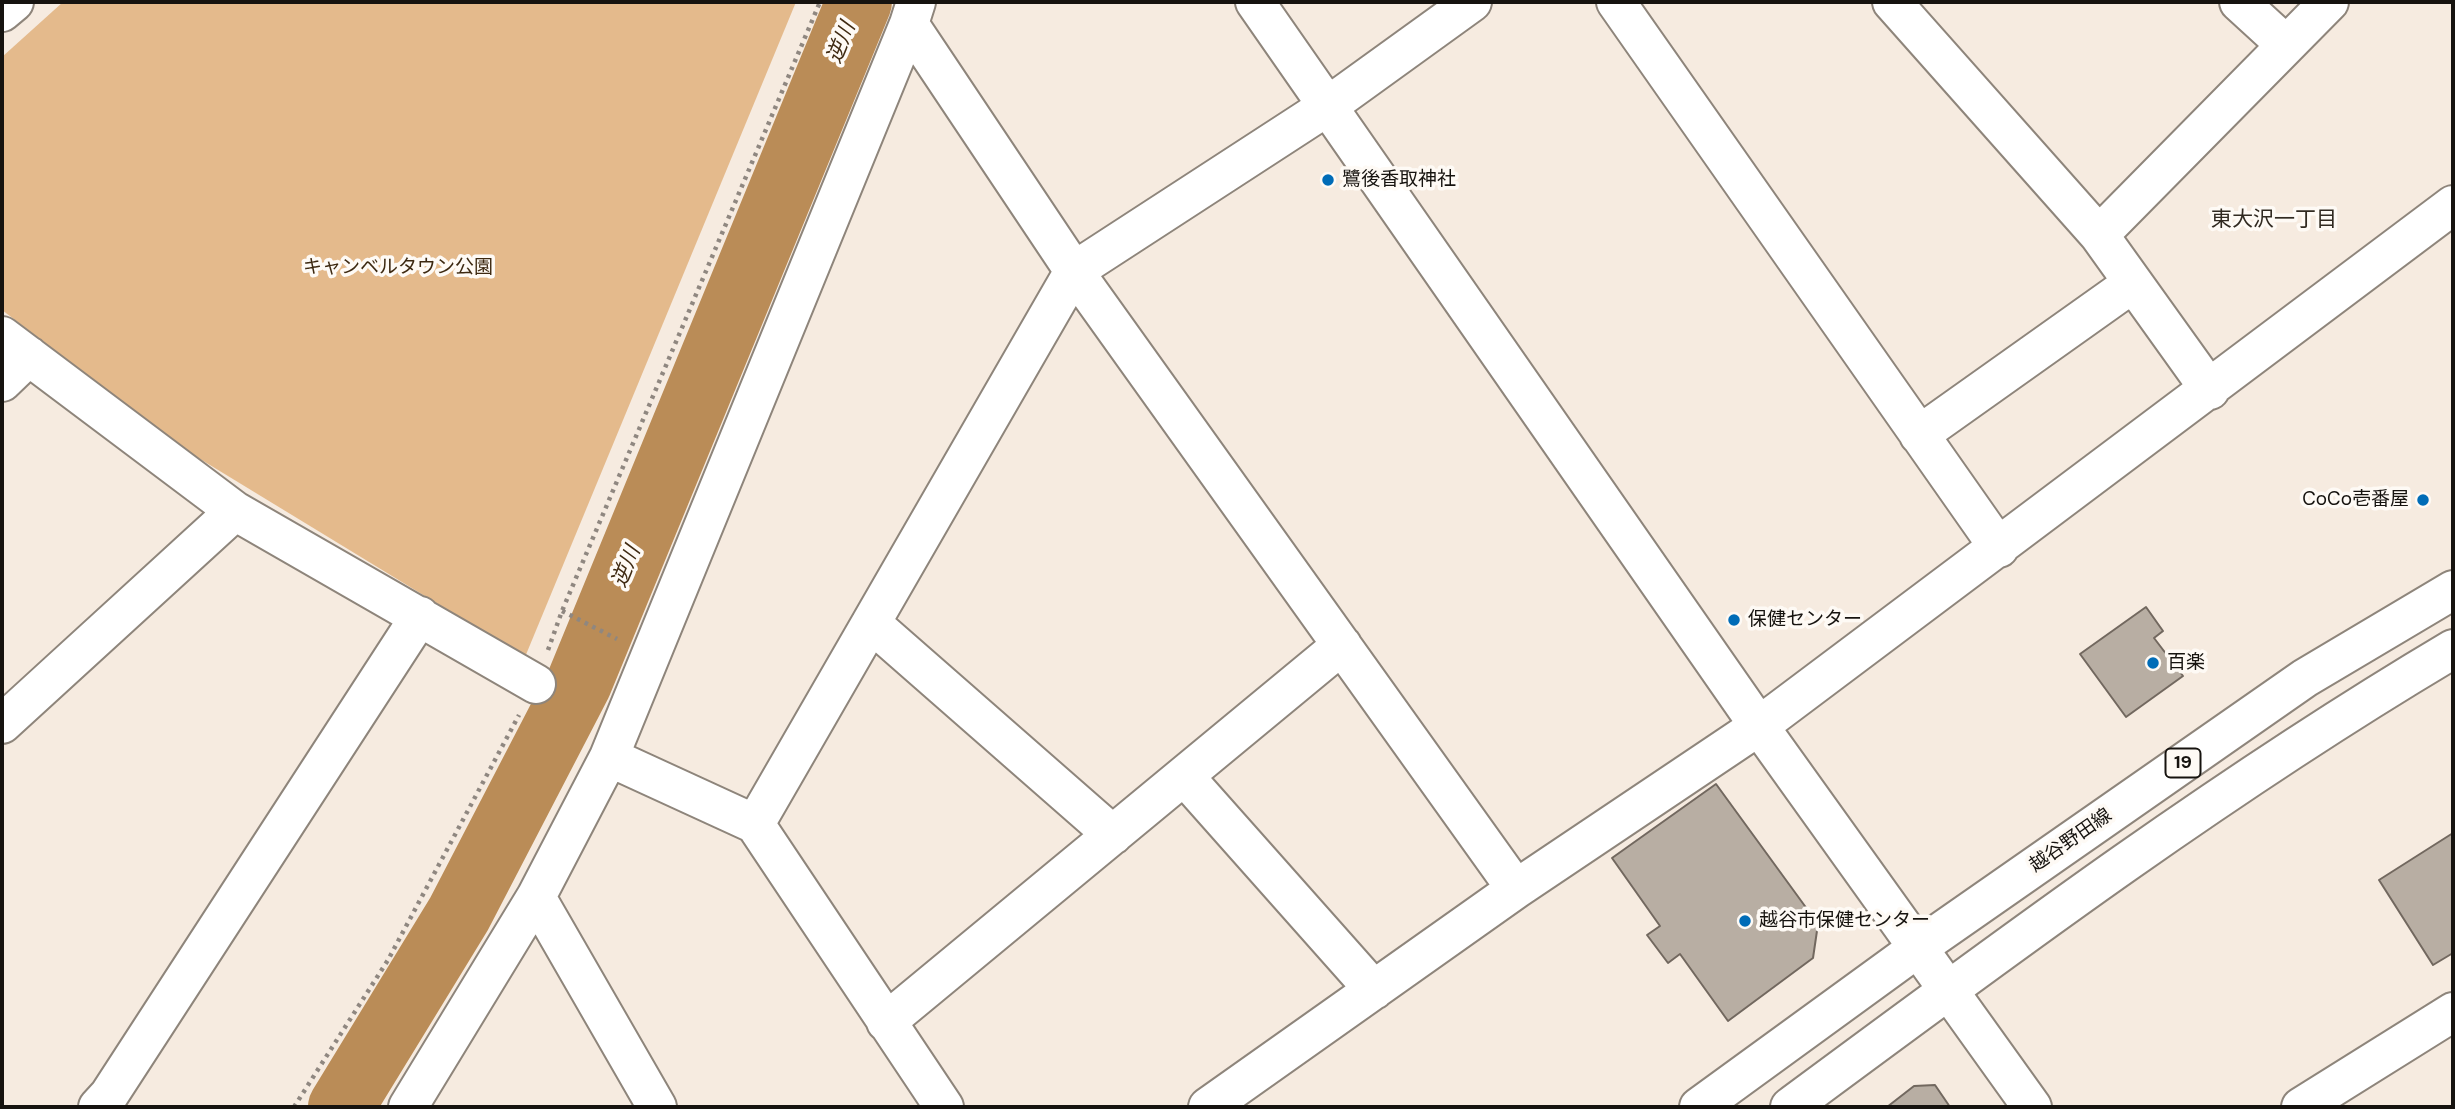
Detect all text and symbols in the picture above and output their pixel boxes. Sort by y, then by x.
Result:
water label: 逆川 [822,19,862,67]
place label: 鷺後香取神社 [1342,169,1456,191]
marker: 鷺後香取神社 [1320,172,1336,188]
district label: 東大沢一丁目 [2211,207,2337,233]
park label: キャンベルタウン公園 [303,257,493,279]
place label: CoCo壱番屋 [2302,489,2409,511]
marker: CoCo壱番屋 [2415,492,2431,508]
water label: 逆川 [607,543,647,591]
place label: 保健センター [1748,609,1862,631]
marker: 保健センター [1726,612,1742,628]
place label: 百楽 [2167,652,2205,674]
marker: 百楽 [2145,655,2161,671]
road number: 19 [2166,748,2200,778]
street label: 越谷野田線 [2026,804,2116,878]
place label: 越谷市保健センター [1759,910,1930,932]
marker: 越谷市保健センター [1737,913,1753,929]

